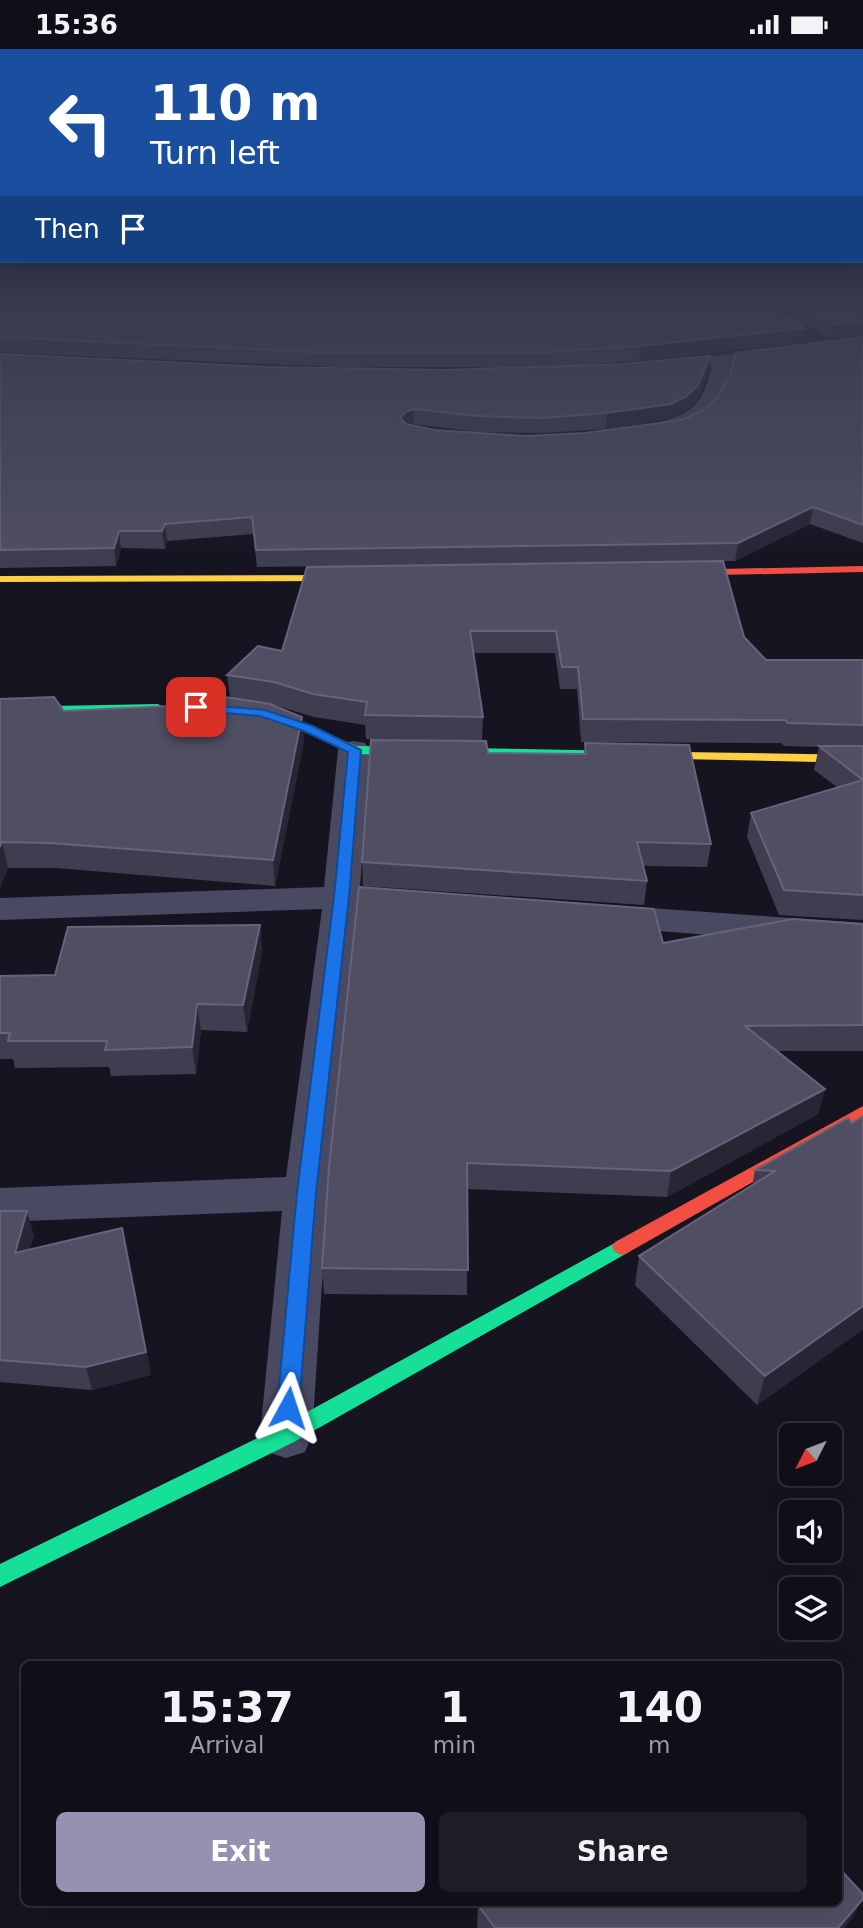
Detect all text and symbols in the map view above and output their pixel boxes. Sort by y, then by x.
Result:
text: 15:36 [35,10,118,40]
text: 110 m [150,75,320,132]
icon: left [35,77,126,168]
text: Turn left [150,134,280,172]
icon: arrive [114,210,152,248]
text: Then [35,214,100,244]
pin [166,677,226,737]
icon: arrive [177,688,215,726]
position arrow [251,1371,325,1445]
north arrow [779,1423,842,1486]
map controls [779,1423,842,1640]
button: sound [779,1500,842,1563]
button: layers [779,1577,842,1640]
text: 15:37 [160,1683,294,1732]
text: 1 [440,1683,469,1732]
text: 140 [615,1683,703,1732]
text: Arrival [190,1732,264,1758]
text: min [433,1732,476,1758]
text: m [648,1732,670,1758]
button: Exit [56,1812,425,1892]
button: Share [439,1812,807,1892]

